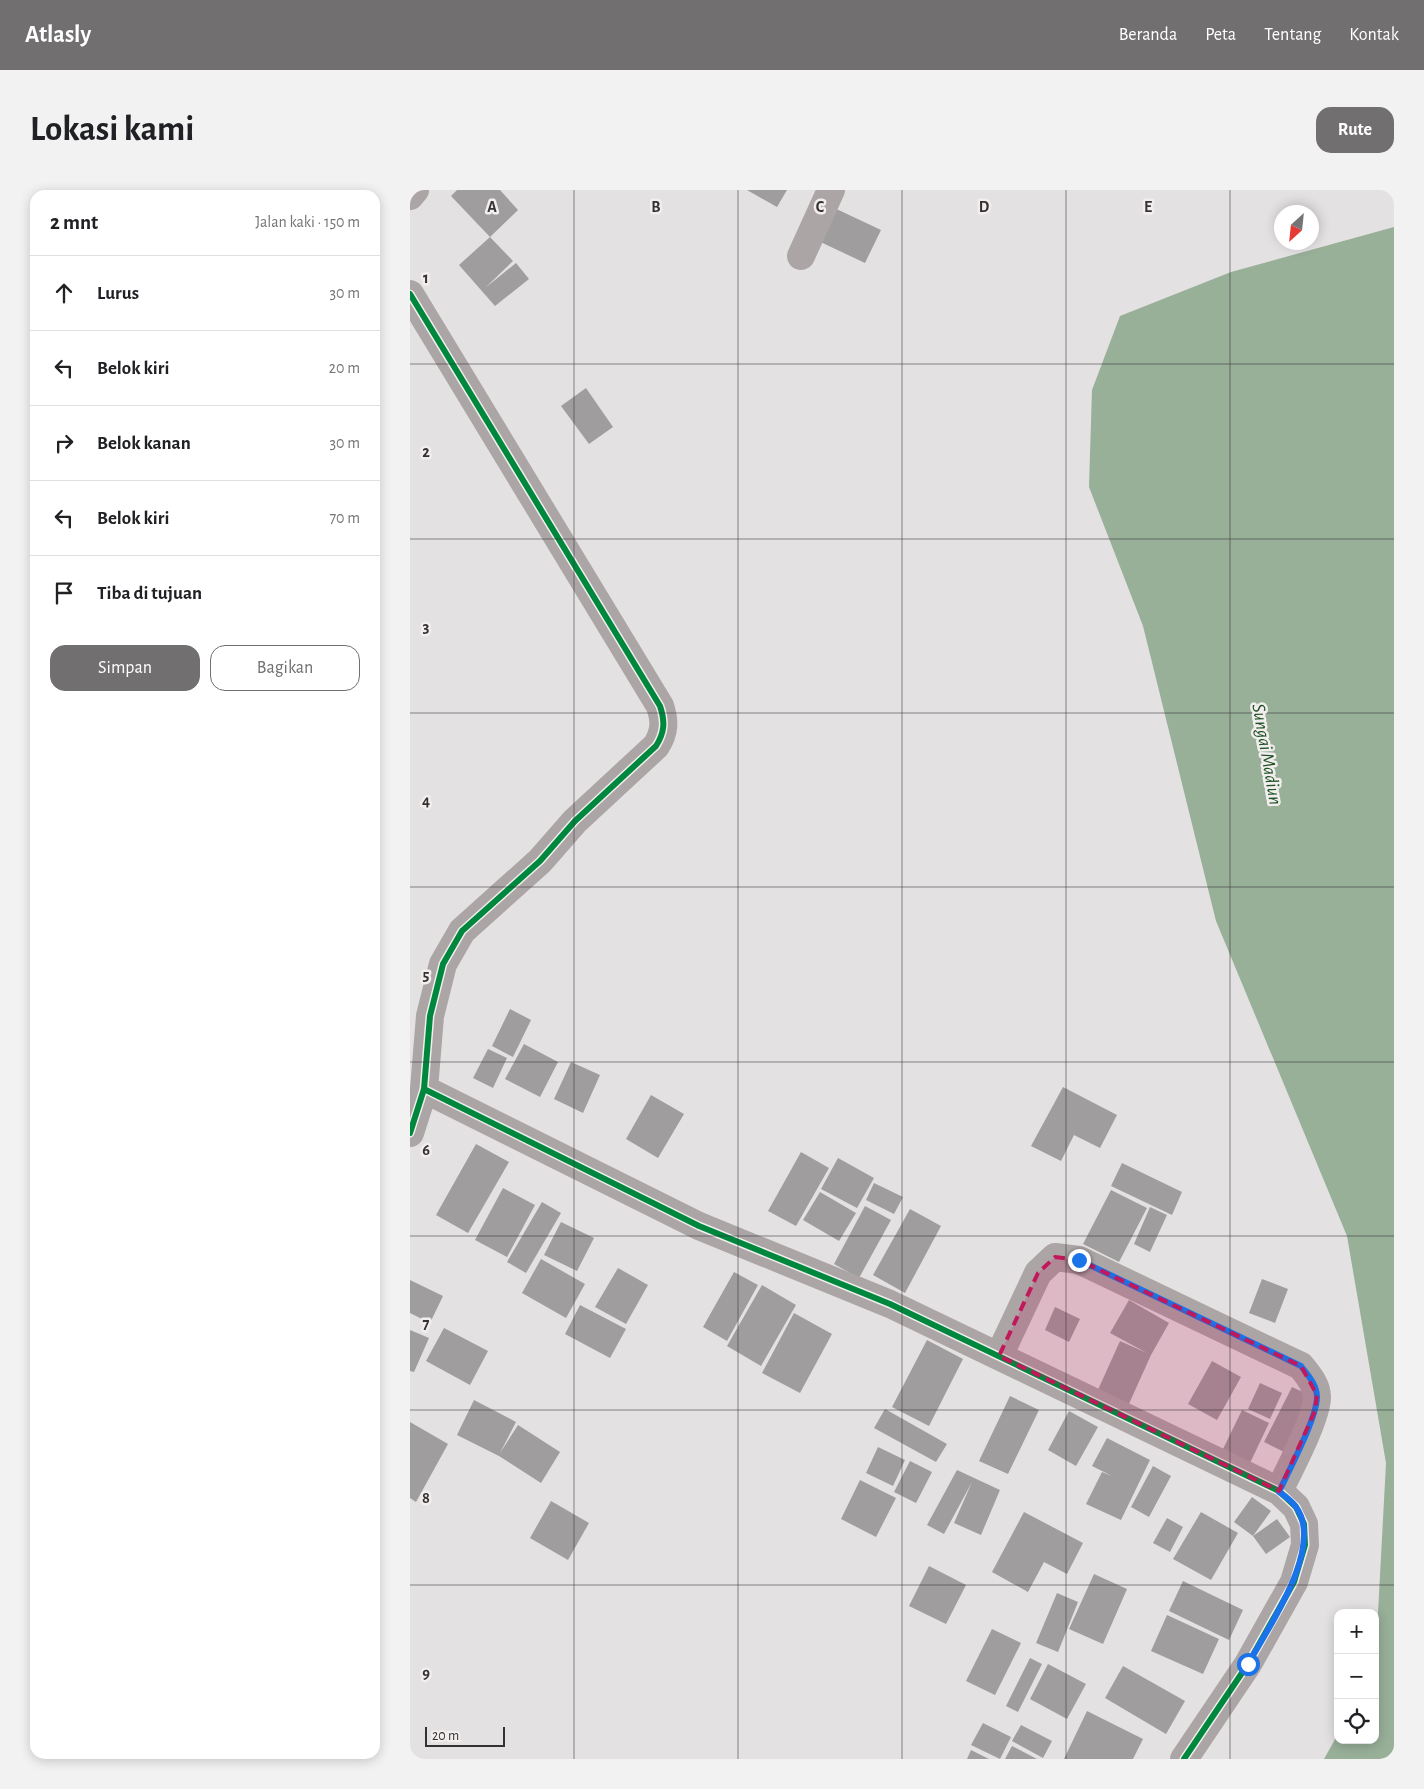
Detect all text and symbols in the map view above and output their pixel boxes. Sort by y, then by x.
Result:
text: Atlasly [25,23,91,47]
text: Beranda [1119,26,1177,44]
text: Peta [1205,26,1236,44]
text: Tentang [1264,26,1321,44]
text: Kontak [1349,26,1399,44]
button: Rute [1316,107,1394,153]
text: Lokasi kami [30,112,194,147]
text: A [487,199,497,215]
text: B [651,199,661,215]
text: C [816,199,825,215]
text: D [979,199,990,215]
text: E [1144,199,1152,215]
north arrow [1274,205,1319,250]
text: 2 mnt [50,212,98,233]
text: Jalan kaki · 150 m [255,214,360,230]
text: 1 [423,270,429,286]
icon: ahead [50,279,78,307]
text: Lurus [97,284,139,303]
text: 30 m [330,285,360,301]
icon: left [50,354,78,382]
text: Belok kiri [97,359,169,378]
text: 20 m [329,360,360,376]
icon: right [50,429,78,457]
text: Belok kanan [97,434,191,453]
text: 30 m [330,435,360,451]
text: 2 [422,444,430,460]
icon: left [50,504,78,532]
text: Belok kiri [97,509,169,528]
text: 70 m [329,510,360,526]
icon: arrive [50,579,78,607]
text: Tiba di tujuan [97,584,202,603]
text: 3 [423,619,430,635]
button: Simpan [50,645,200,691]
button: Bagikan [210,645,360,691]
water label: Sungai Madiun [1248,702,1285,806]
text: 4 [422,793,430,809]
text: 5 [423,967,430,983]
text: 6 [422,1142,430,1158]
route end [1068,1249,1091,1272]
text: 7 [423,1316,430,1332]
text: 8 [422,1490,430,1506]
map controls [1334,1609,1379,1744]
button: + [1334,1609,1379,1654]
route start [1237,1653,1260,1676]
button: − [1334,1654,1379,1699]
text: 9 [422,1665,430,1681]
button: locate [1334,1699,1379,1744]
scale bar [425,1724,505,1747]
text: 20 m [432,1729,459,1743]

